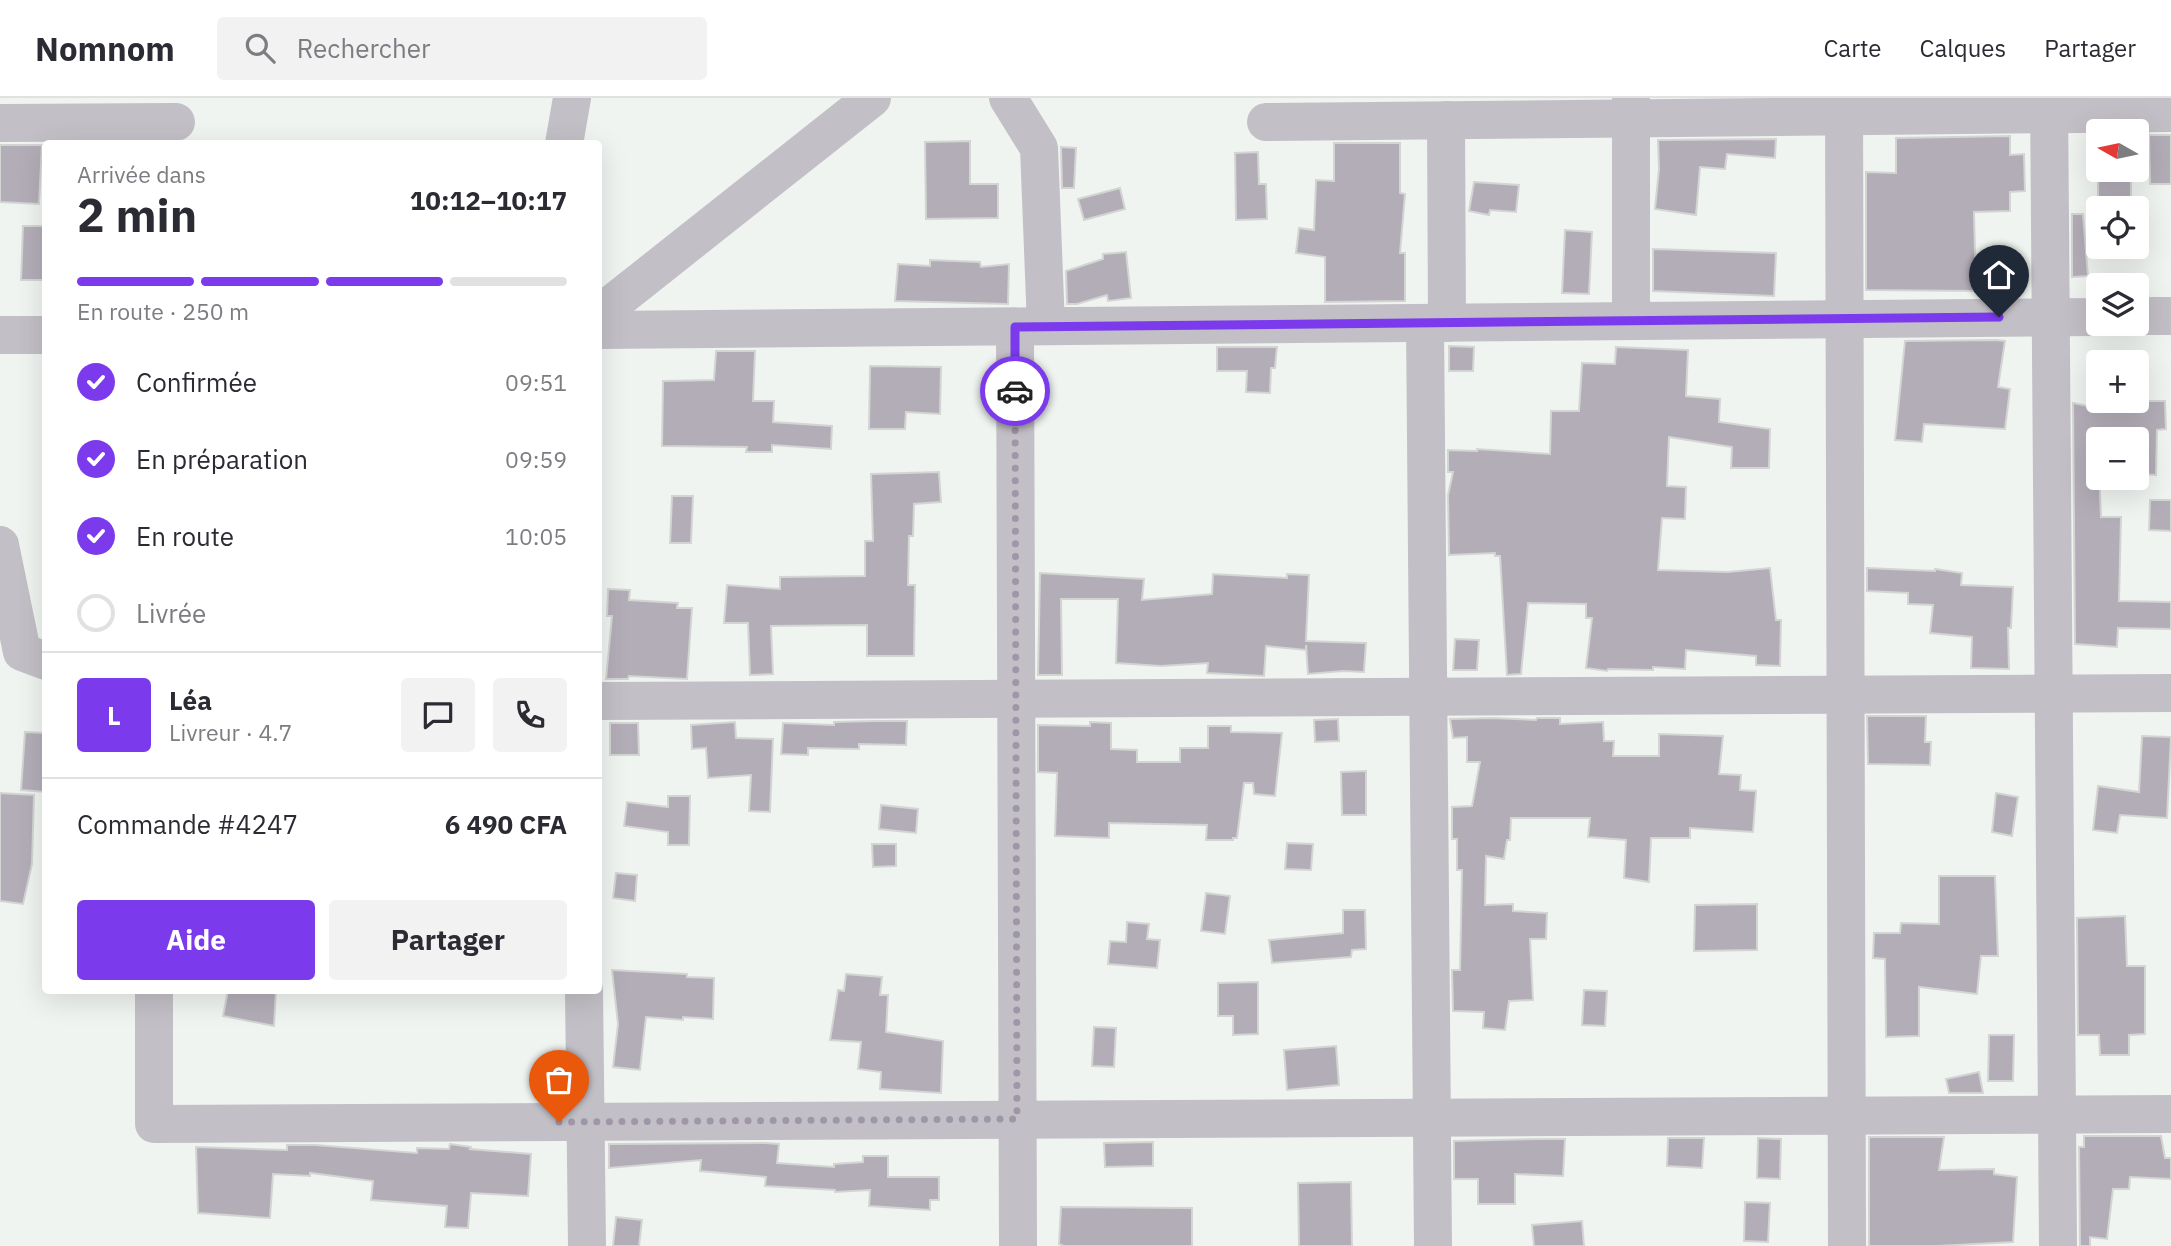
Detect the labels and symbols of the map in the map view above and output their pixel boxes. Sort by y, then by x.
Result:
north arrow [2086,119,2149,182]
pin [1969,245,2029,317]
courier [980,356,1050,426]
pin [529,1050,589,1122]

